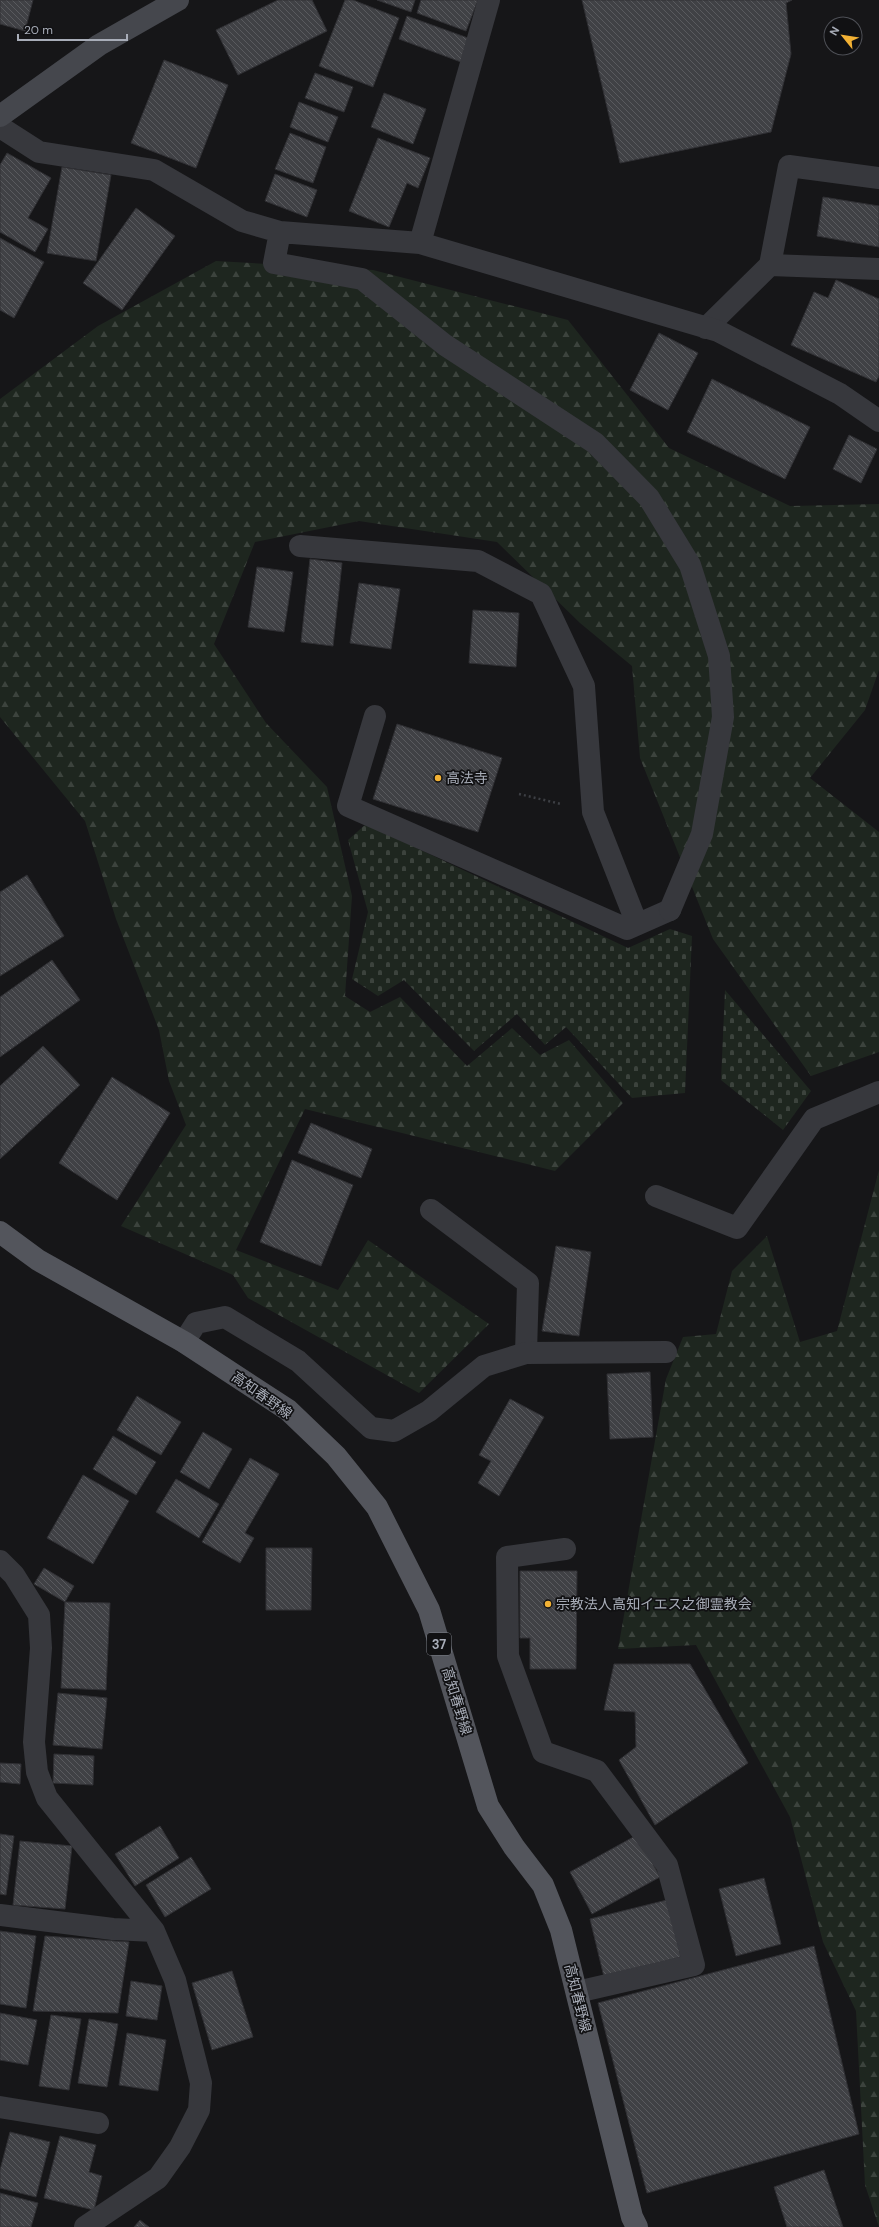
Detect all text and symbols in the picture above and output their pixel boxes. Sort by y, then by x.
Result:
scale bar [18,16,127,42]
north arrow [823,16,863,56]
text: 20 m [24,22,53,38]
text: N [826,24,842,38]
place label: 高法寺 [446,769,488,787]
marker: 高法寺 [433,773,443,783]
street label: 高知春野線 [228,1368,296,1422]
place label: 宗教法人高知イエス之御霊教会 [556,1595,752,1613]
marker: 宗教法人高知イエス之御霊教会 [543,1599,553,1609]
road number: 37 [427,1633,451,1655]
street label: 高知春野線 [438,1665,476,1737]
street label: 高知春野線 [561,1962,595,2034]

